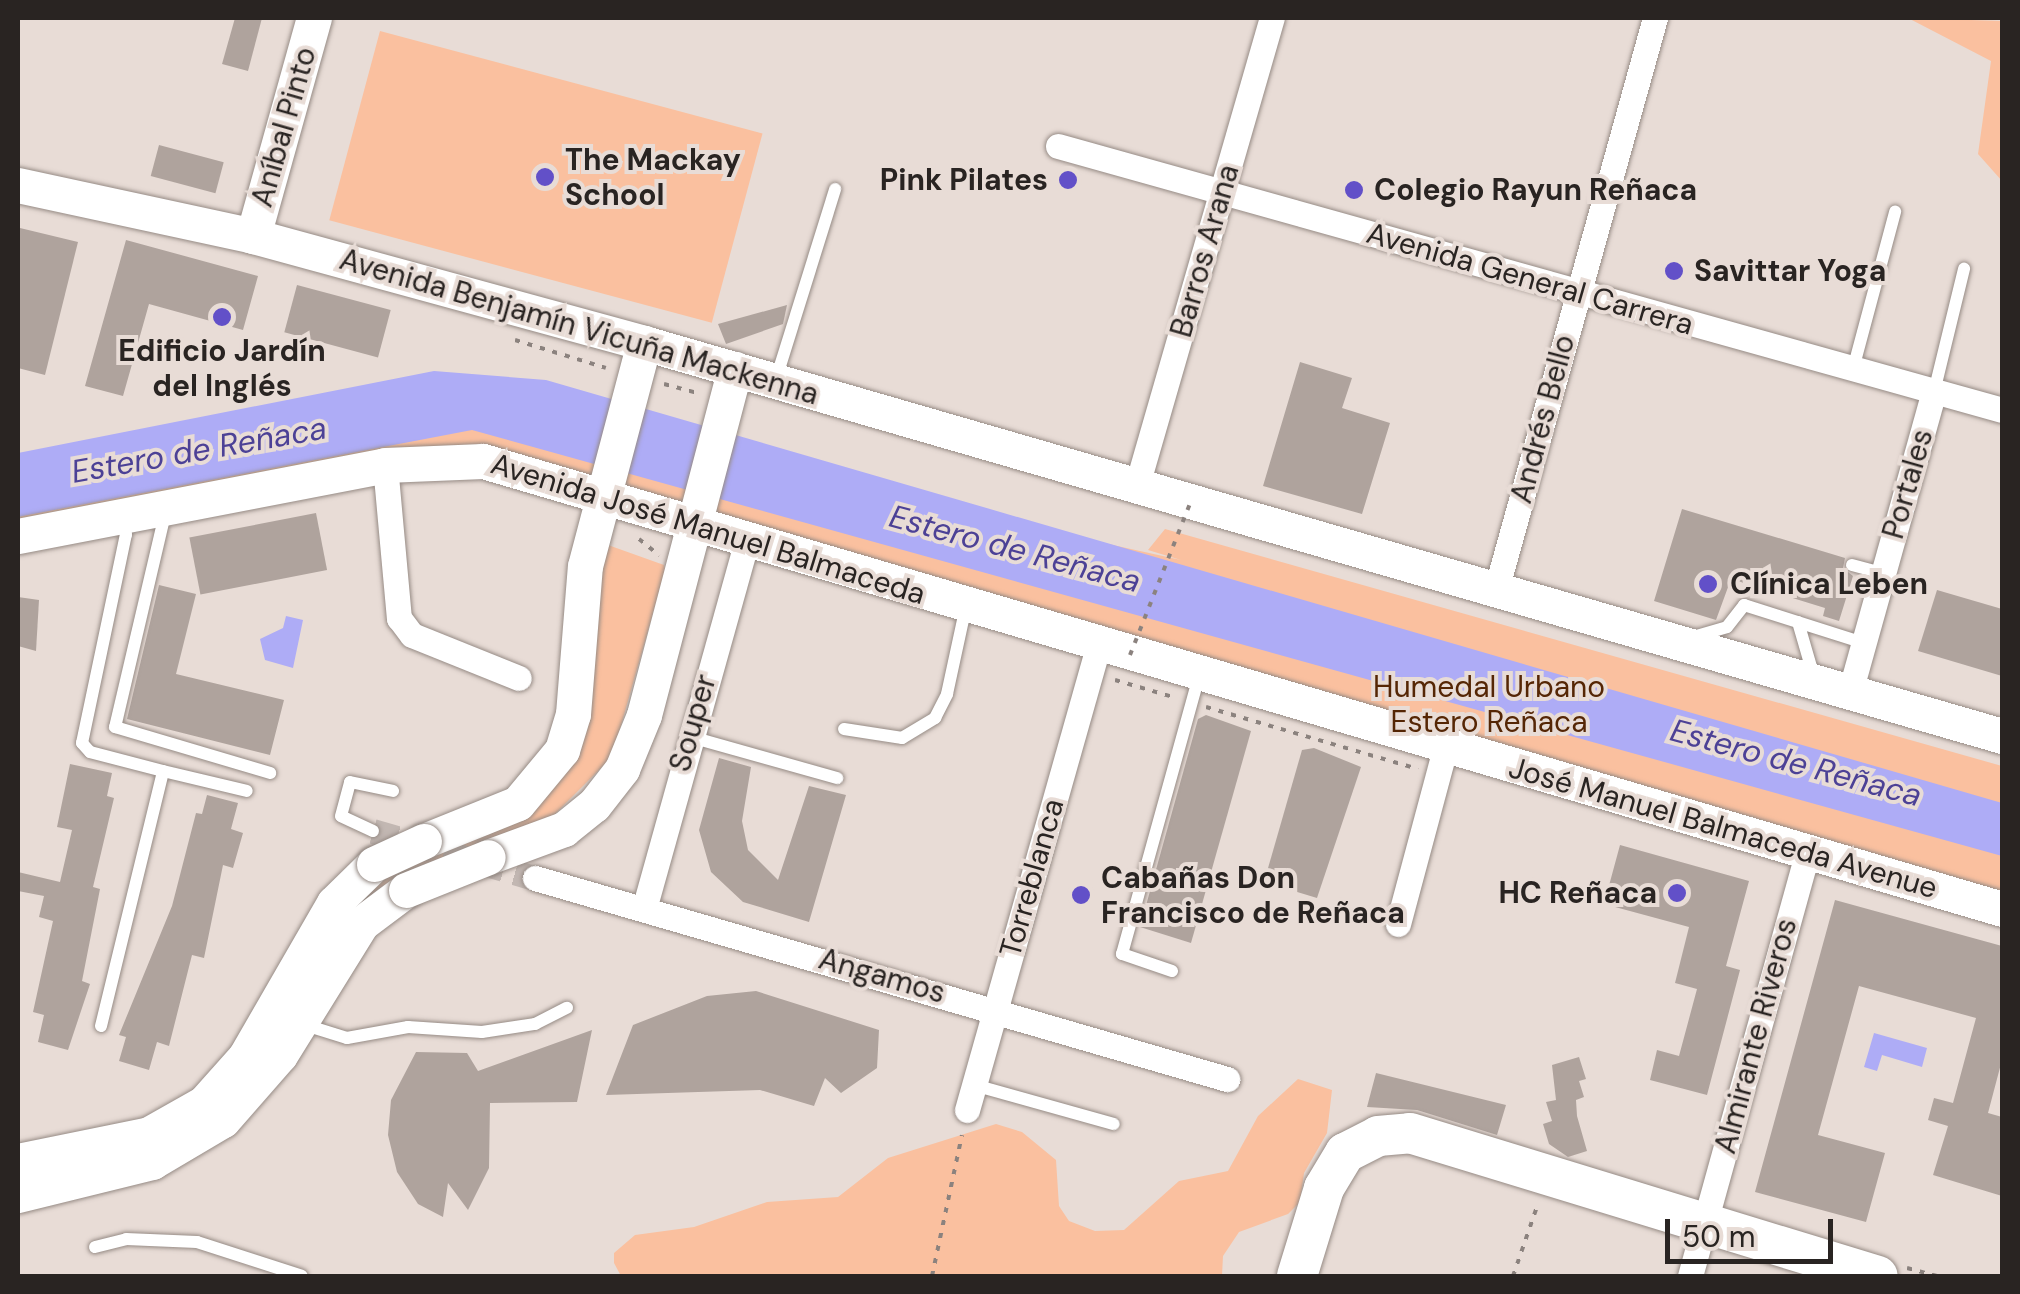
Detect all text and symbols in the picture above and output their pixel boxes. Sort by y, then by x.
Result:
street label: Aníbal Pinto [244,43,324,211]
place label: The Mackay School [565,142,741,212]
street label: Barros Arana [1163,161,1247,341]
place label: Pink Pilates [880,162,1048,198]
marker: The Mackay School [534,166,556,188]
marker: Pink Pilates [1057,169,1079,191]
place label: Colegio Rayun Reñaca [1374,172,1697,208]
marker: Colegio Rayun Reñaca [1343,179,1365,201]
street label: Avenida General Carrera [1363,215,1697,343]
street label: Avenida Benjamín Vicuña Mackenna [336,241,822,413]
place label: Savittar Yoga [1694,253,1886,289]
marker: Savittar Yoga [1663,260,1685,282]
marker: Edificio Jardín del Inglés [211,306,233,328]
street label: Andrés Bello [1503,331,1583,507]
place label: Edificio Jardín del Inglés [118,333,326,404]
water label: Estero de Reñaca [68,409,330,491]
street label: Portales [1875,425,1941,543]
street label: Avenida José Manuel Balmaceda [487,446,929,612]
water label: Estero de Reñaca [885,497,1145,601]
place label: Clínica Leben [1730,566,1928,602]
marker: Clínica Leben [1695,571,1721,597]
park label: Humedal Urbano Estero Reñaca [1373,669,1605,740]
street label: Souper [662,670,724,776]
water label: Estero de Reñaca [1666,711,1926,815]
street label: José Manuel Balmaceda Avenue [1505,750,1941,906]
street label: Torreblanca [992,795,1072,961]
place label: Cabañas Don Francisco de Reñaca [1101,860,1405,930]
place label: HC Reñaca [1498,875,1657,911]
marker: HC Reñaca [1666,882,1688,904]
marker: Cabañas Don Francisco de Reñaca [1070,884,1092,906]
street label: Almirante Riveros [1707,914,1805,1158]
street label: Angamos [815,941,949,1011]
scale bar [1670,1199,1838,1261]
text: 50 m [1682,1217,1756,1256]

